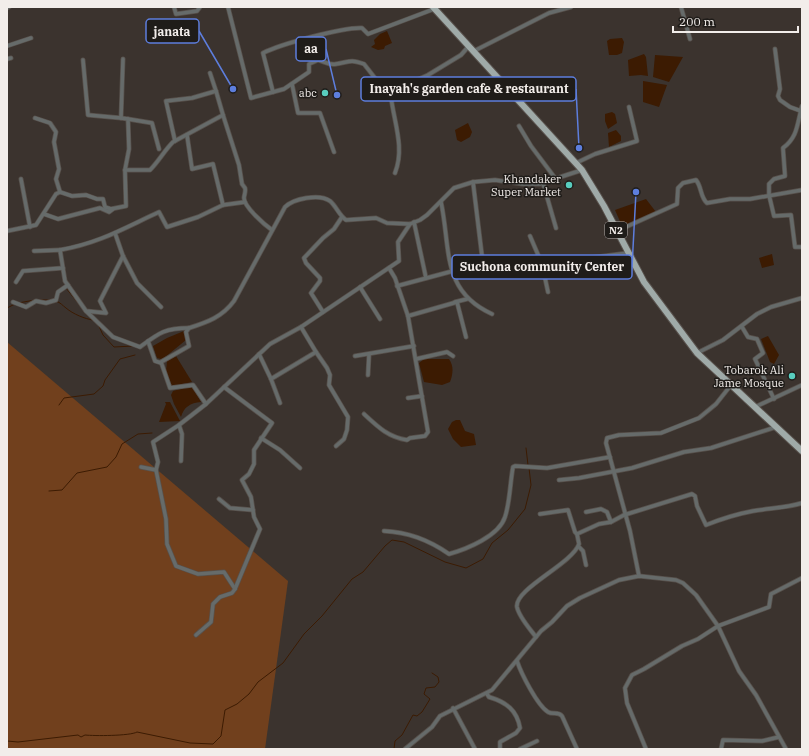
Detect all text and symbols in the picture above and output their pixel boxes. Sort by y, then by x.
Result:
scale bar [673,8,798,34]
text: 200 m [679,14,715,29]
callout: janata [146,19,199,43]
text: janata [152,24,191,39]
callout: aa [296,37,326,61]
text: aa [304,41,318,56]
callout: Inayah's garden cafe & restaurant [361,77,576,101]
text: Inayah's garden cafe & restaurant [370,81,569,96]
place label: abc [299,86,317,100]
marker: abc [320,88,330,98]
place label: Khandaker Super Market [491,172,561,199]
marker: Khandaker Super Market [564,180,574,190]
road number: N2 [605,222,627,238]
callout: Suchona community Center [452,255,632,279]
text: Suchona community Center [460,259,624,274]
place label: Tobarok Ali Jame Mosque [714,363,785,390]
marker: Tobarok Ali Jame Mosque [787,371,797,381]

